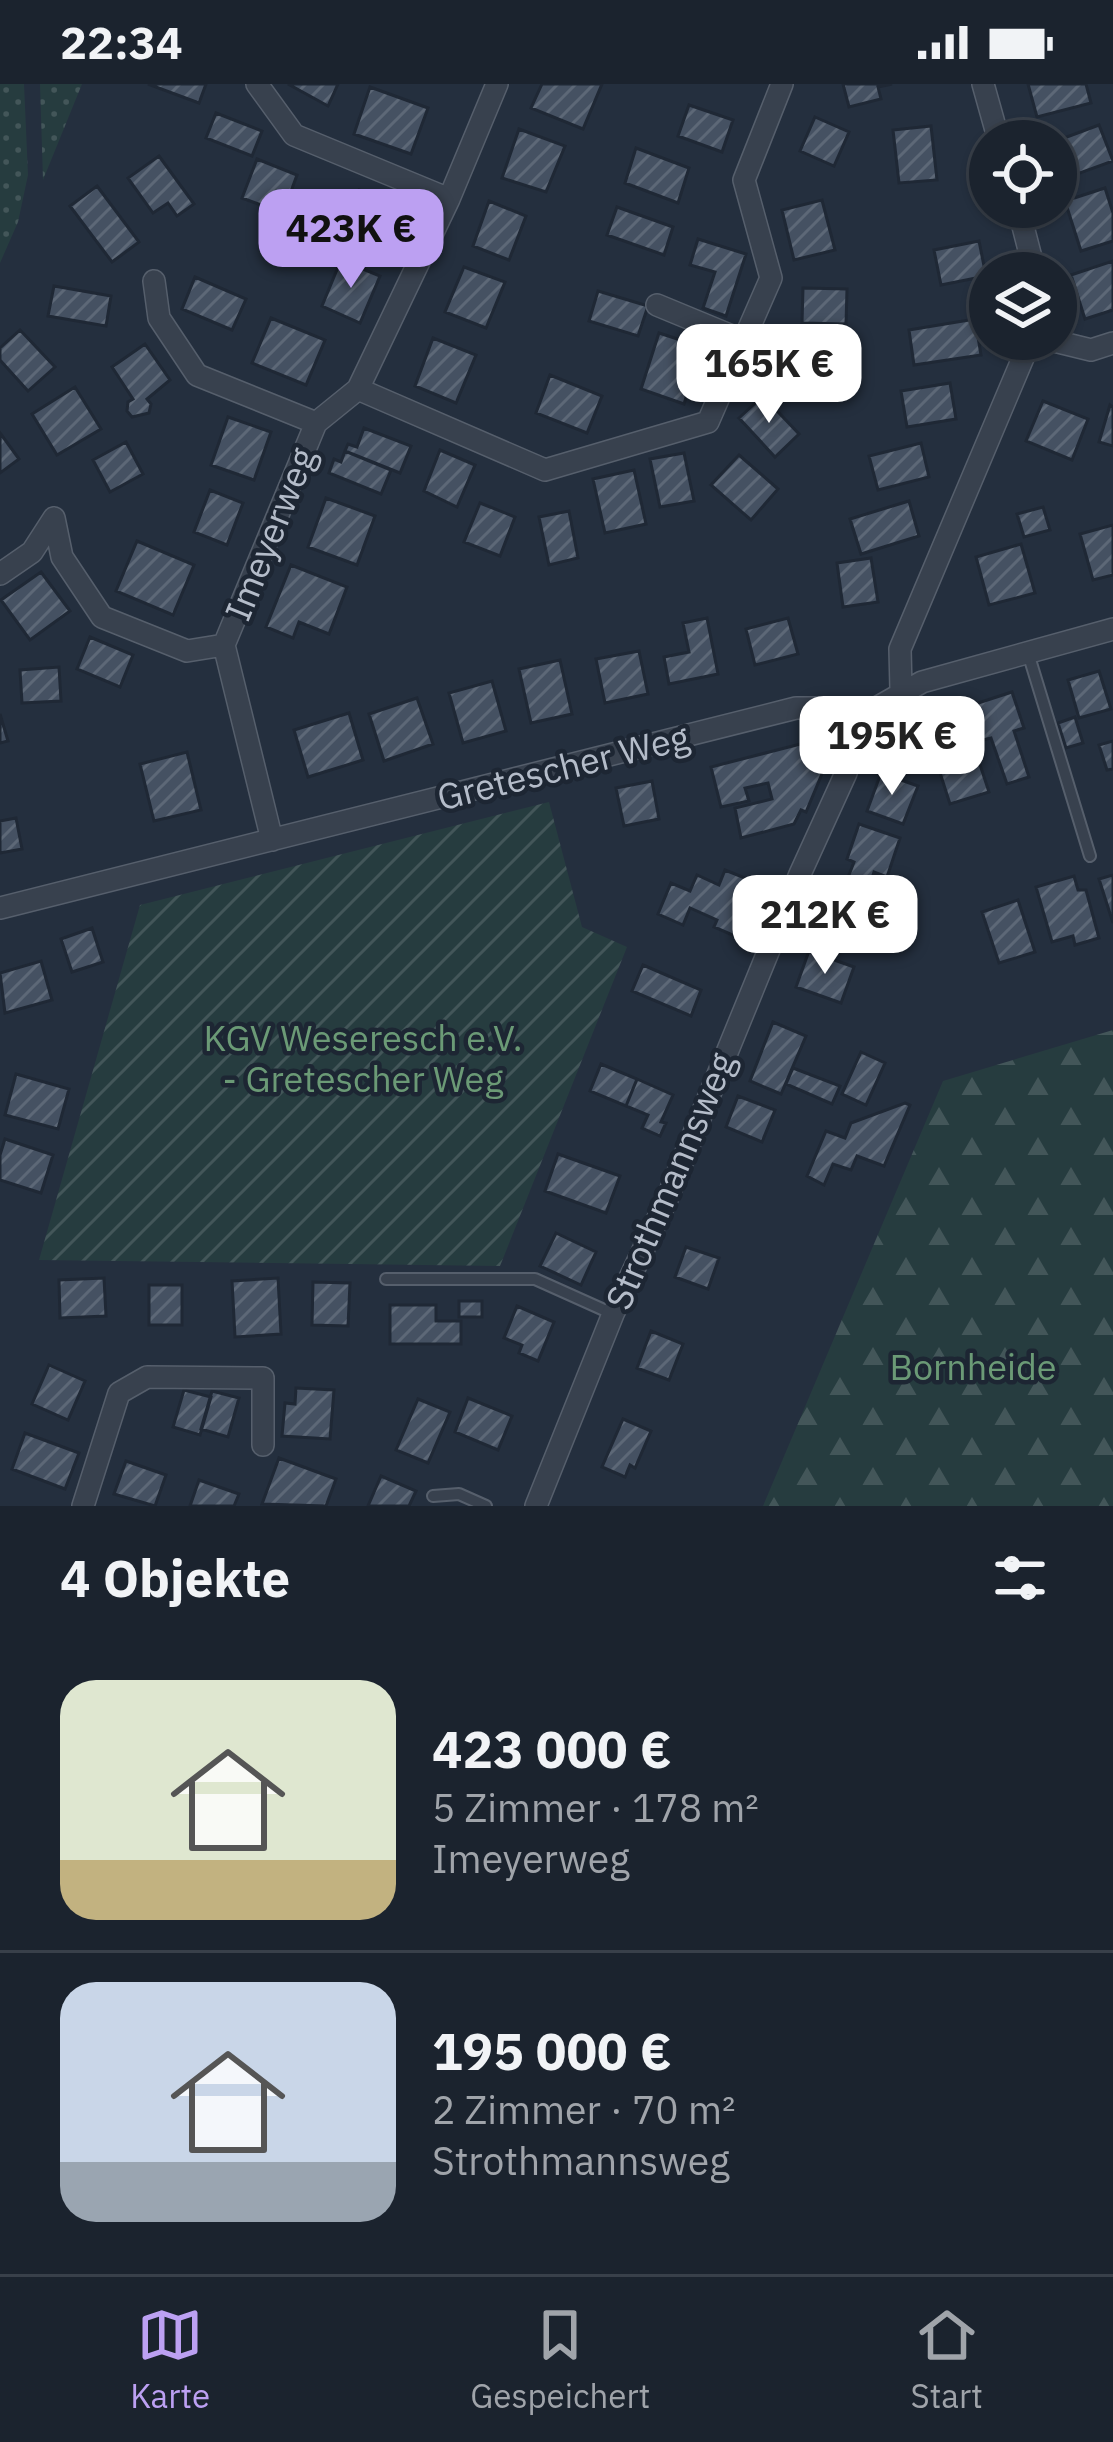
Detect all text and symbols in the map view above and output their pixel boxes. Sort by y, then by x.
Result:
text: 22:34 [60,13,183,71]
map controls [969,120,1077,360]
button: locate [969,120,1077,228]
pin: 423K € [253,189,449,291]
text: 423K € [285,202,417,253]
button: layers [969,252,1077,360]
pin: 165K € [671,324,867,426]
text: 165K € [703,337,835,388]
street label: Imeyerweg [214,440,326,627]
pin: 195K € [794,696,990,798]
text: 195K € [826,709,958,760]
street label: Gretescher Weg [432,713,694,821]
pin: 212K € [727,875,923,977]
text: 212K € [759,888,891,939]
park label: KGV Weseresch e.V. - Gretescher Weg [203,1014,523,1102]
street label: Strothmannsweg [594,1045,745,1316]
park label: Bornheide [889,1343,1057,1390]
text: 4 Objekte [60,1545,290,1611]
icon: filters [987,1545,1053,1611]
text: 423 000 € [432,1716,672,1782]
icon: home [156,1728,300,1872]
text: 5 Zimmer · 178 m² [432,1782,759,1833]
text: Imeyerweg [432,1833,630,1884]
text: 195 000 € [432,2018,672,2084]
icon: home [156,2030,300,2174]
text: 2 Zimmer · 70 m² [432,2084,735,2135]
text: Strothmannsweg [432,2135,730,2186]
tab: Karte [130,2302,210,2417]
tab: Gespeichert [470,2302,650,2417]
tab: Start [911,2302,983,2417]

